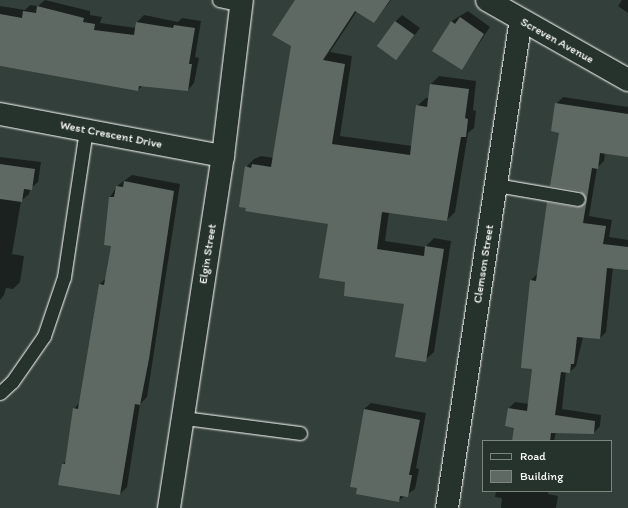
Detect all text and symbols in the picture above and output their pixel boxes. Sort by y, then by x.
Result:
street label: Screven Avenue [518,15,596,67]
street label: West Crescent Drive [59,118,163,152]
street label: Elgin Street [196,223,220,285]
street label: Clemson Street [471,224,497,304]
legend [482,440,612,492]
text: Road [520,449,546,463]
text: Building [520,469,563,483]

